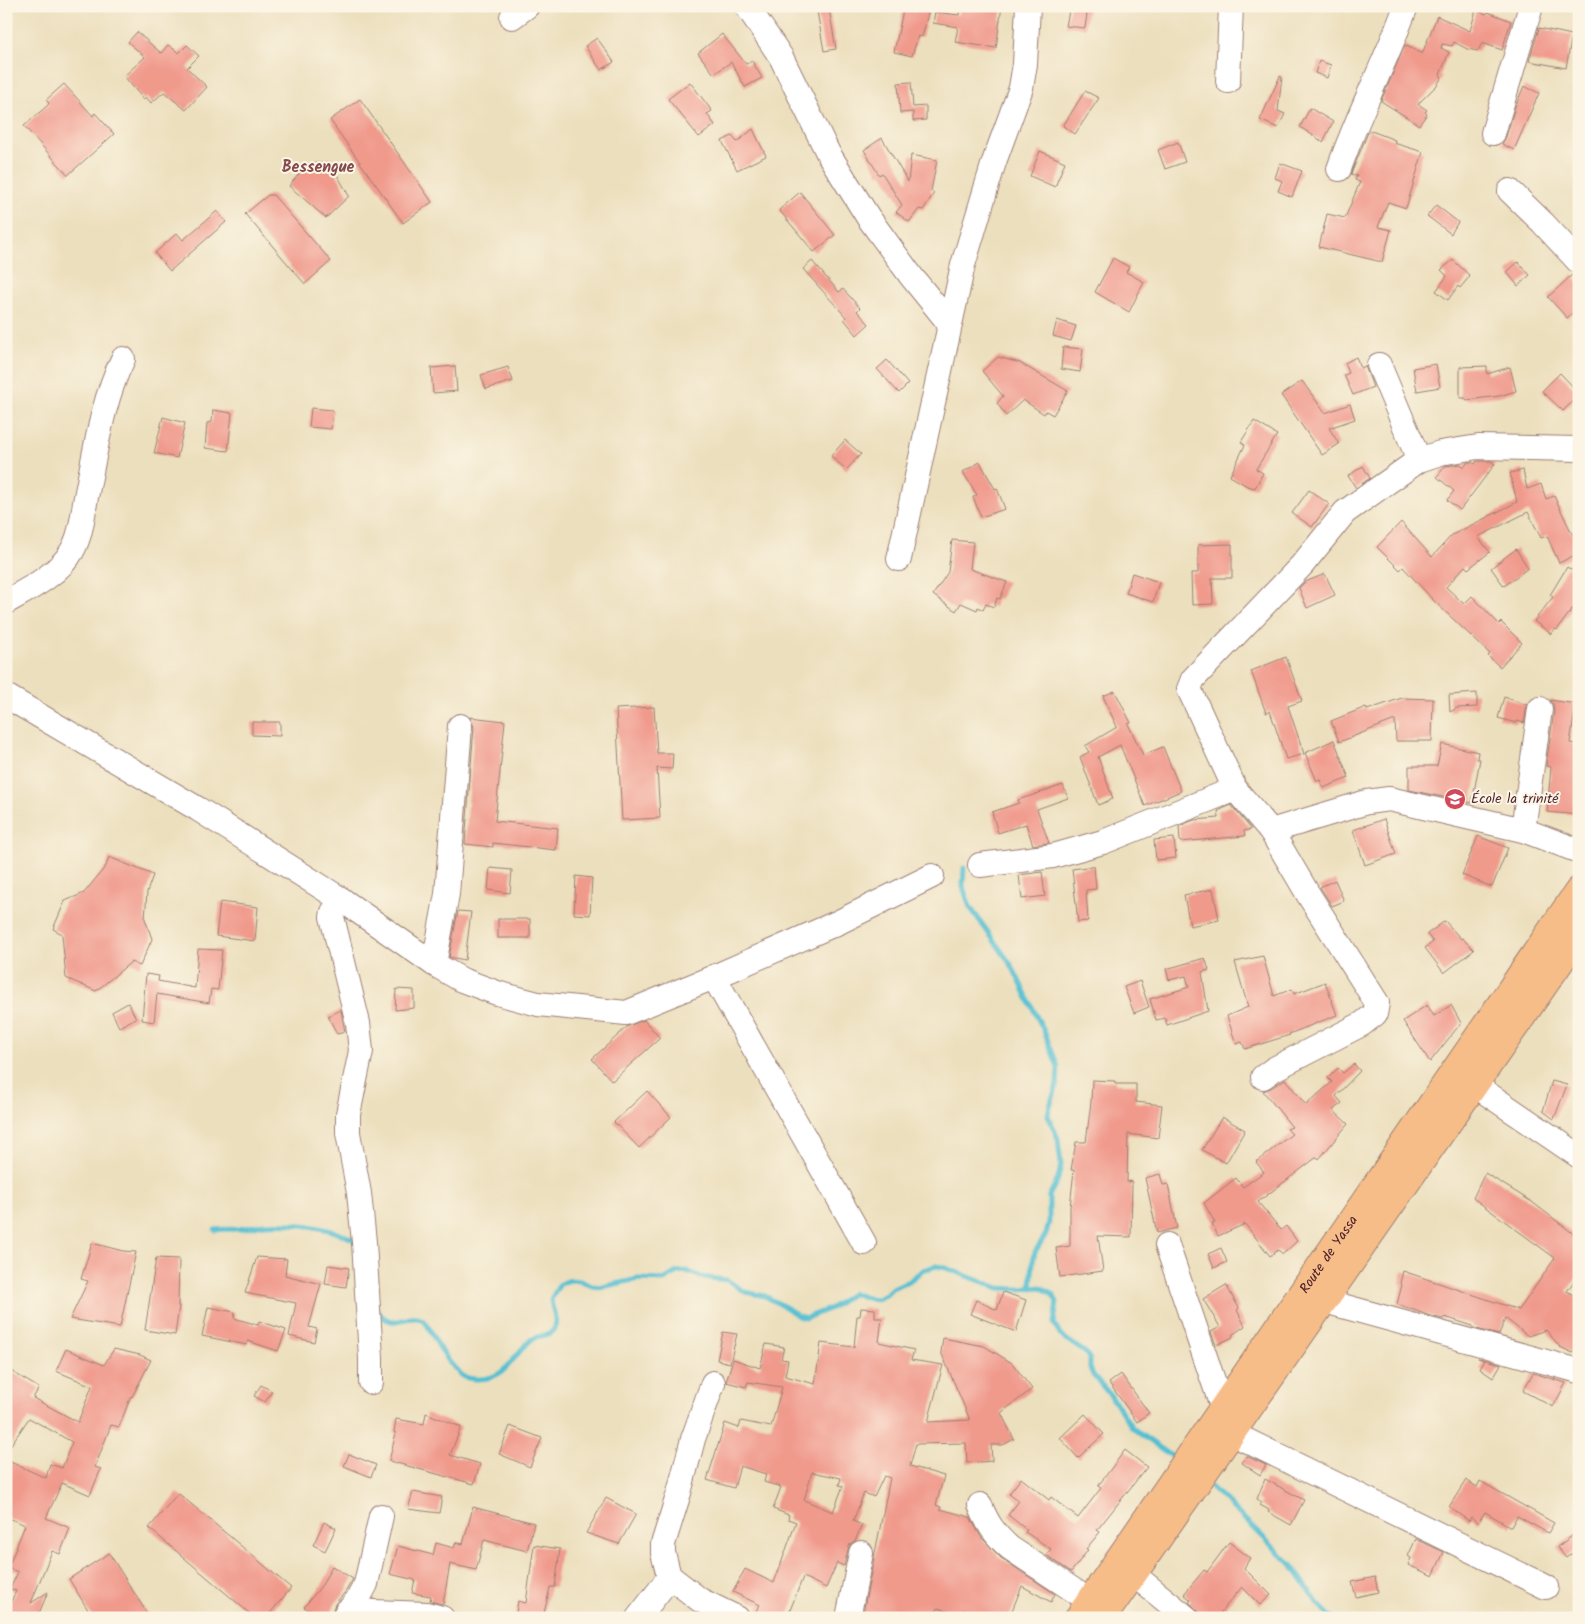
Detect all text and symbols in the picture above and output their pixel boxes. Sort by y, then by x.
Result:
district label: Bessengue [282,155,355,180]
school or university icon: École la trinité [1443,787,1467,811]
place label: École la trinité [1471,788,1559,810]
street label: Route de Yassa [1294,1211,1364,1298]

